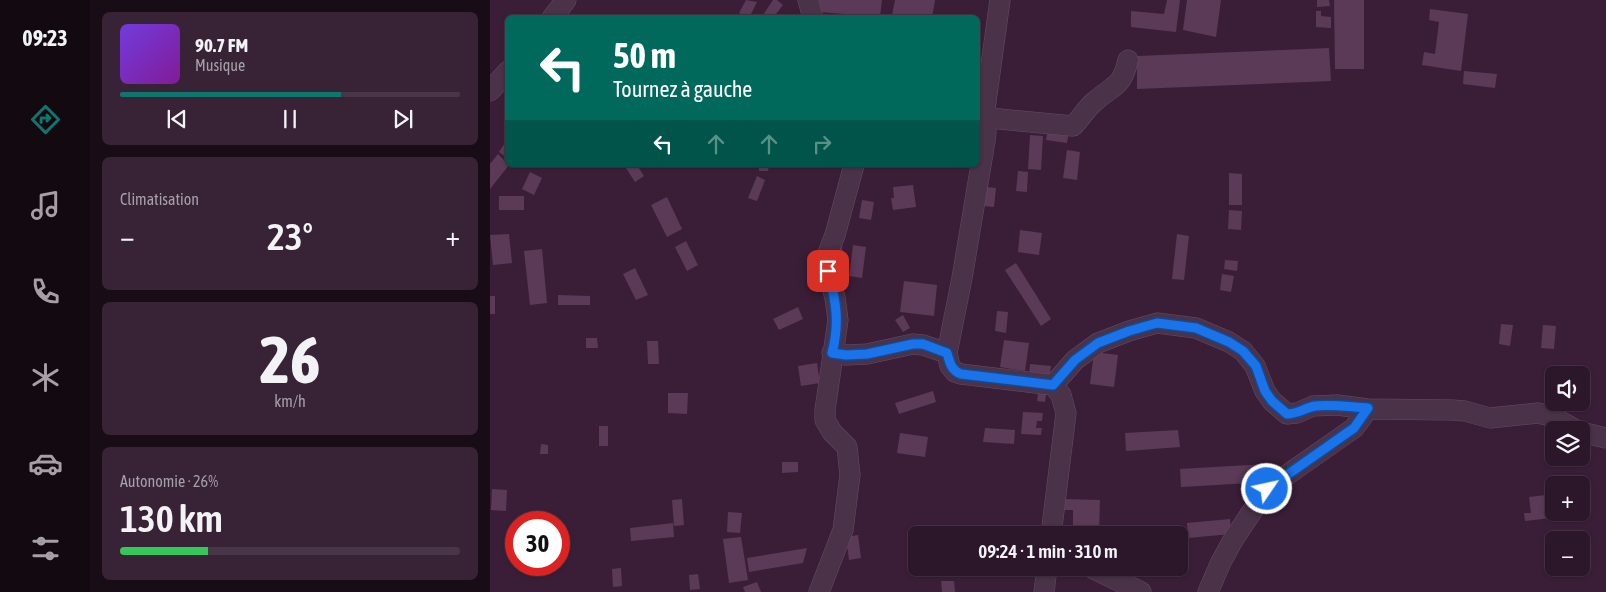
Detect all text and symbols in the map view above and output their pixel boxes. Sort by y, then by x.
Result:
text: 09:23 [22,25,68,51]
text: 90.7 FM [195,34,248,56]
icon: left [530,35,595,100]
text: 50 m [613,35,676,75]
text: Musique [195,56,245,74]
text: Tournez à gauche [613,76,752,102]
icon: directions [28,102,63,137]
icon: previous [163,105,191,133]
icon: pause [276,105,304,133]
icon: next [389,105,417,133]
icon: left [649,130,677,158]
icon: ahead [702,130,730,158]
icon: ahead [755,130,783,158]
icon: right [808,130,836,158]
icon: music [28,188,63,223]
text: Climatisation [120,190,199,208]
text: 23° [267,215,313,258]
text: − [120,220,135,252]
text: + [445,220,460,252]
pin [807,250,849,292]
icon: arrive [814,257,842,285]
icon: phone [28,274,63,309]
text: 26 [259,322,321,397]
icon: climate [28,360,63,395]
map controls [1545,366,1590,576]
button: sound [1545,366,1590,411]
text: km/h [274,392,306,410]
button: layers [1545,421,1590,466]
icon: car [28,446,63,481]
position arrow [1240,462,1292,514]
text: Autonomie · 26% [120,472,218,490]
button: + [1545,476,1590,521]
text: 130 km [120,497,223,540]
speed limit sign: 30 [505,511,570,576]
icon: filters [28,531,63,566]
button: − [1545,531,1590,576]
text: 09:24 · 1 min · 310 m [978,540,1118,562]

